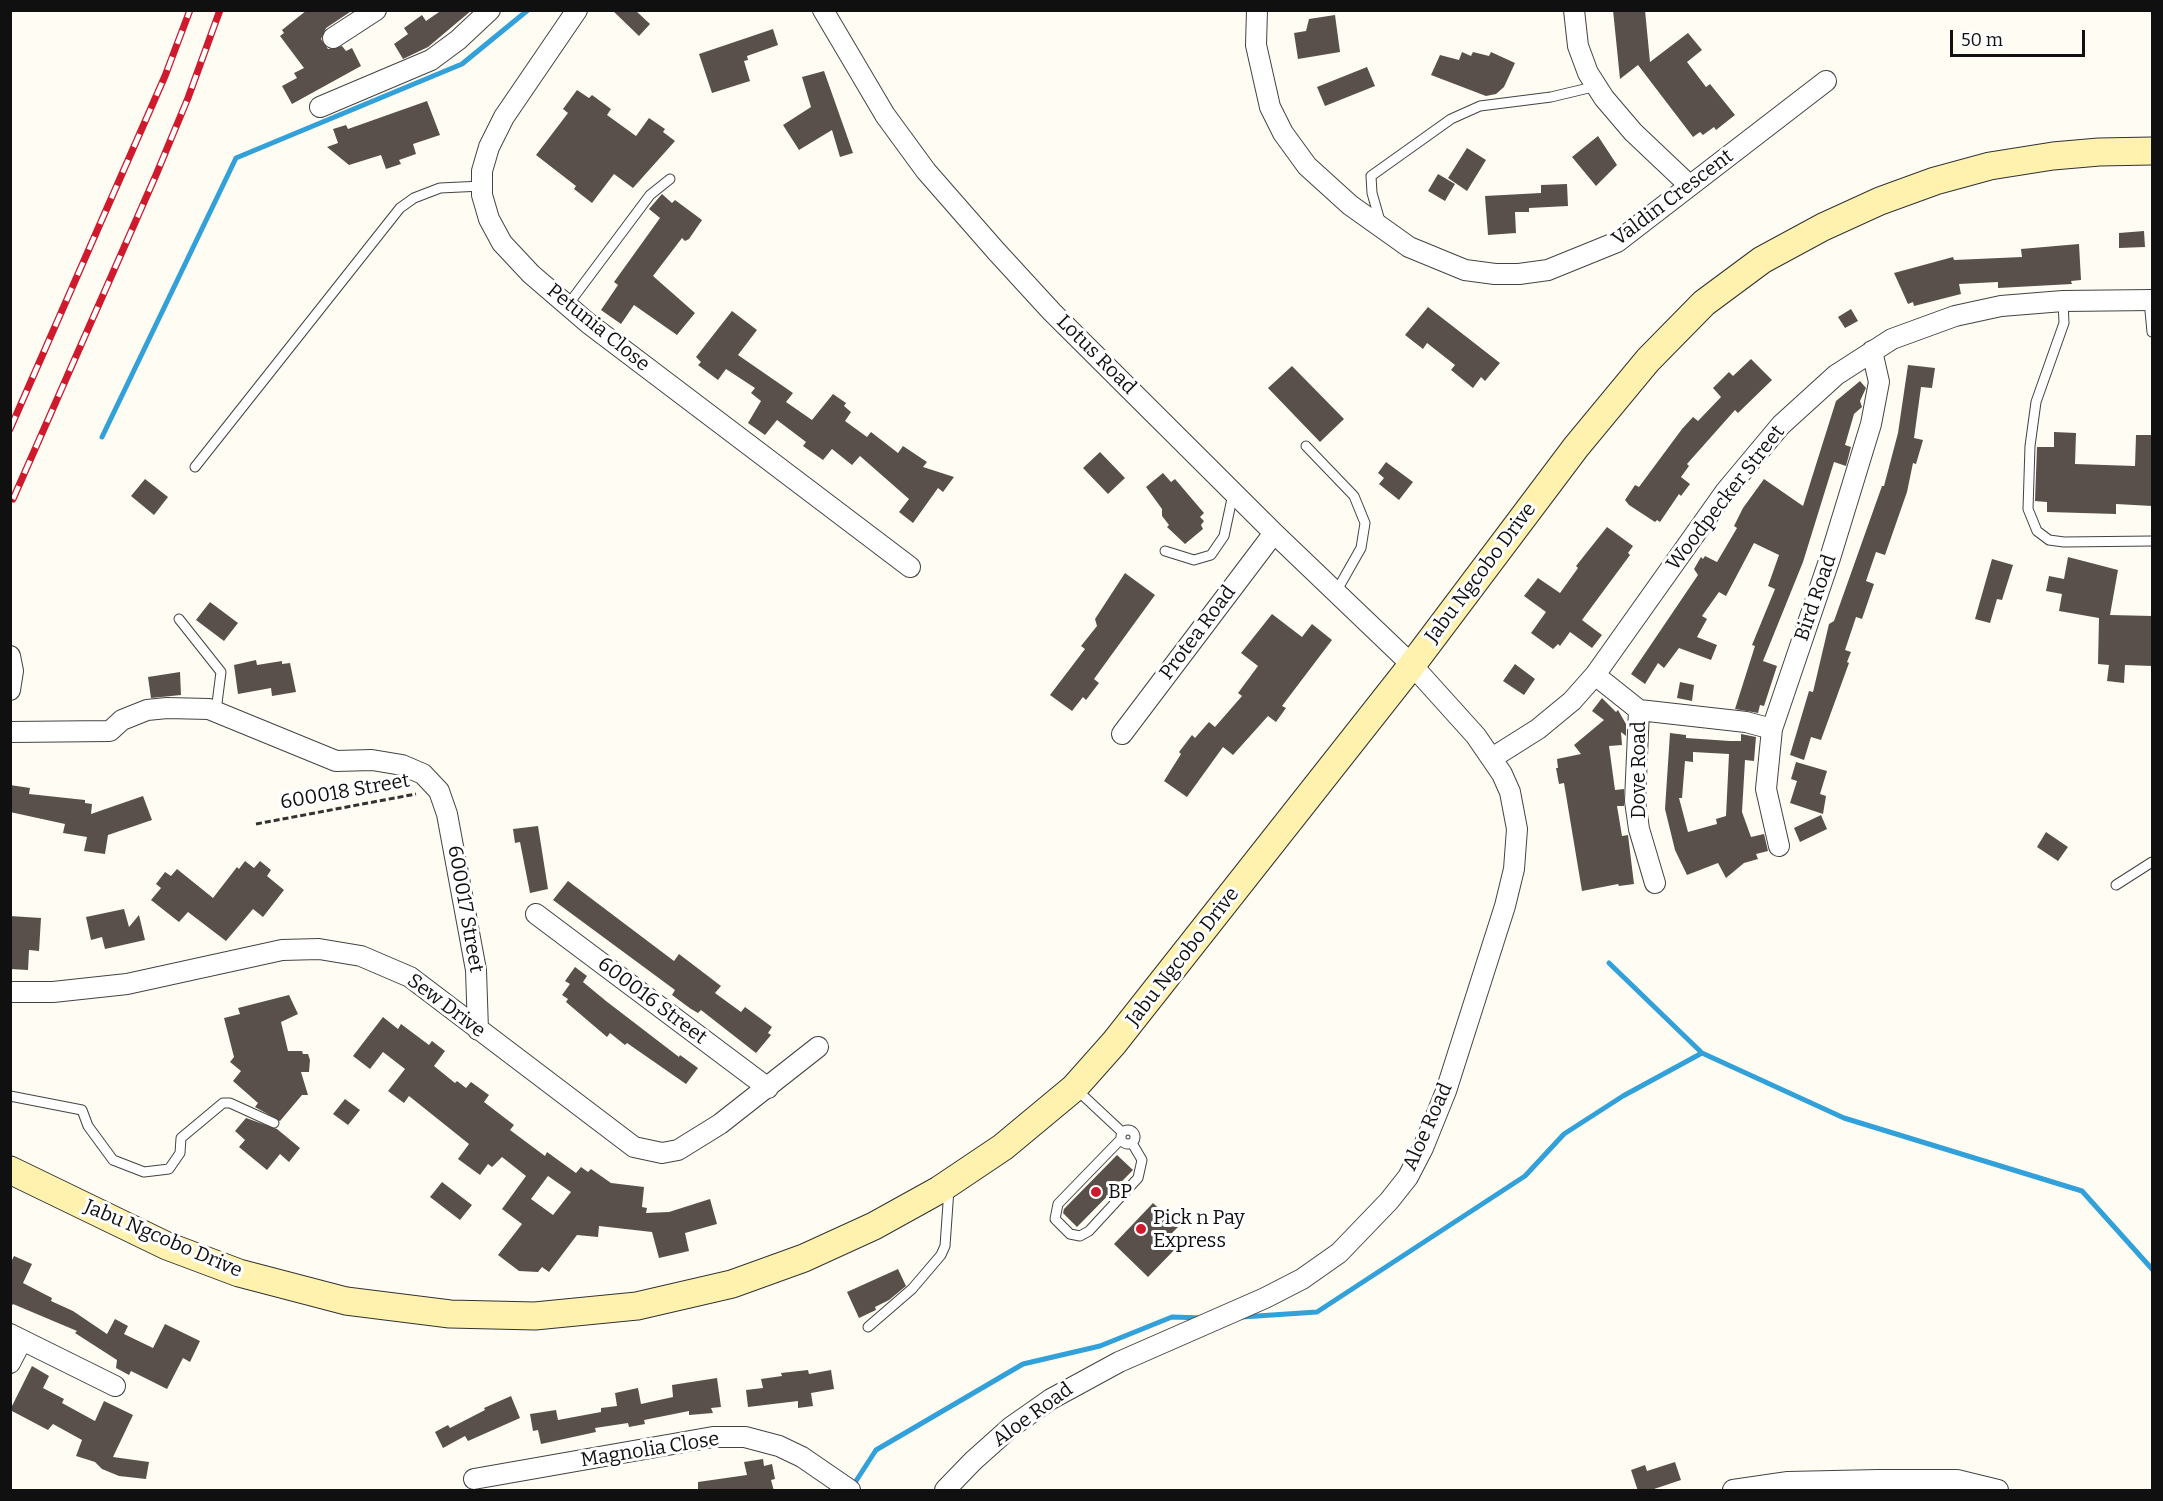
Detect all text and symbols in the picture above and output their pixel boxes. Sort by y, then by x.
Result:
scale bar [1953,18,2088,56]
text: 50 m [1961,29,2003,51]
street label: Valdin Crescent [1608,145,1738,251]
street label: Petunia Close [542,279,654,377]
street label: Lotus Road [1051,310,1141,400]
street label: Woodpecker Street [1662,421,1790,575]
street label: Jabu Ngcobo Drive [1420,498,1542,648]
street label: Bird Road [1790,552,1842,644]
street label: Protea Road [1155,581,1241,685]
street label: Dove Road [1627,721,1651,819]
street label: 600018 Street [279,769,411,815]
street label: 600017 Street [442,844,488,974]
street label: Jabu Ngcobo Drive [1121,883,1245,1031]
street label: 600016 Street [593,952,711,1050]
street label: Sew Drive [402,969,490,1043]
street label: Aloe Road [1398,1080,1458,1174]
place label: BP [1108,1180,1132,1204]
marker: BP [1089,1185,1103,1199]
street label: Jabu Ngcobo Drive [80,1195,246,1283]
place label: Pick n Pay Express [1153,1206,1245,1253]
marker: Pick n Pay Express [1134,1222,1148,1236]
street label: Aloe Road [988,1378,1078,1452]
street label: Magnolia Close [579,1427,721,1473]

